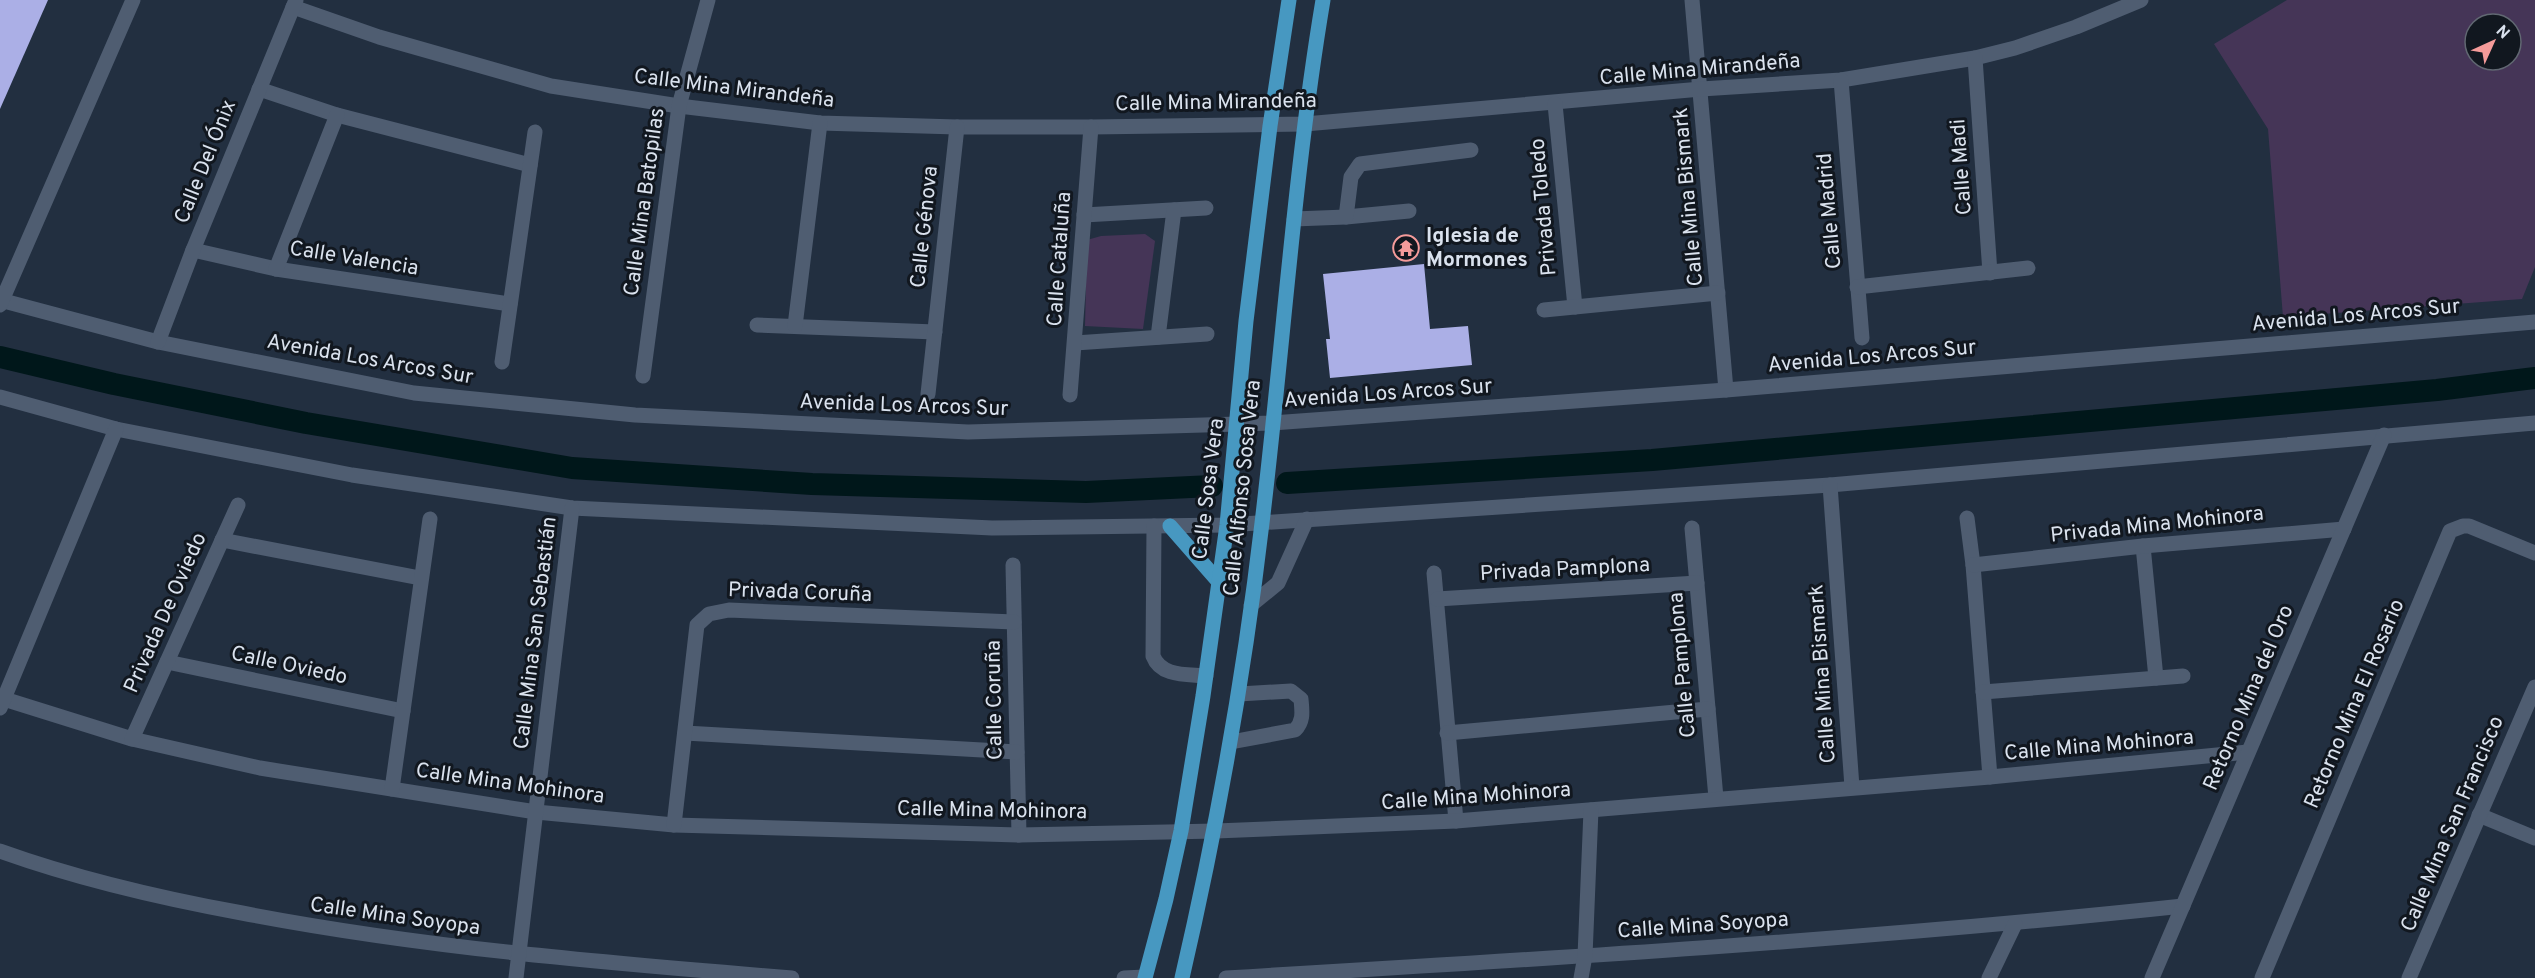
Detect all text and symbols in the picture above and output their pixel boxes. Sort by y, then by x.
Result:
north arrow [2463,12,2523,72]
text: N [2491,22,2513,44]
street label: Calle Mina Mirandeña [1598,48,1802,92]
street label: Calle Mina Mirandeña [632,63,836,115]
street label: Calle Mina Mirandeña [1115,88,1317,118]
street label: Calle Del Ónix [168,96,243,228]
street label: Calle Mina Batopilas [618,106,672,298]
street label: Calle Mina Bismark [1668,106,1710,288]
street label: Calle Madi [1945,118,1979,216]
street label: Privada Toledo [1525,137,1563,277]
street label: Calle Madrid [1811,152,1849,270]
street label: Calle Génova [905,165,945,289]
street label: Calle Cataluña [1042,191,1078,327]
place label: Iglesia de Mormones [1426,223,1528,274]
temple icon: Iglesia de Mormones [1391,233,1421,263]
street label: Calle Valencia [288,235,420,283]
street label: Avenida Los Arcos Sur [2251,293,2461,339]
street label: Avenida Los Arcos Sur [265,329,475,391]
street label: Avenida Los Arcos Sur [1767,334,1977,380]
street label: Avenida Los Arcos Sur [1283,373,1493,415]
street label: Calle Alfonso Sosa Vera [1218,378,1268,598]
street label: Avenida Los Arcos Sur [799,389,1009,423]
street label: Calle Sosa Vera [1187,417,1231,561]
street label: Privada Mina Mohinora [2049,500,2265,550]
street label: Calle Mina San Sebastián [508,515,564,751]
street label: Privada De Oviedo [119,529,213,697]
street label: Privada Pamplona [1479,552,1651,588]
street label: Privada Coruña [727,577,873,609]
street label: Calle Mina Bismark [1803,584,1843,764]
street label: Calle Pamplona [1663,591,1703,739]
street label: Retorno Mina El Rosario [2299,595,2411,813]
street label: Retorno Mina del Oro [2198,601,2300,795]
street label: Calle Oviedo [228,640,350,692]
street label: Calle Coruña [980,640,1010,760]
street label: Calle Mina San Francisco [2395,712,2511,936]
street label: Calle Mina Mohinora [2003,724,2195,768]
street label: Calle Mina Mohinora [414,757,606,811]
street label: Calle Mina Mohinora [1380,777,1572,817]
street label: Calle Mina Mohinora [897,796,1087,826]
street label: Calle Mina Soyopa [308,892,482,942]
street label: Calle Mina Soyopa [1616,907,1790,945]

